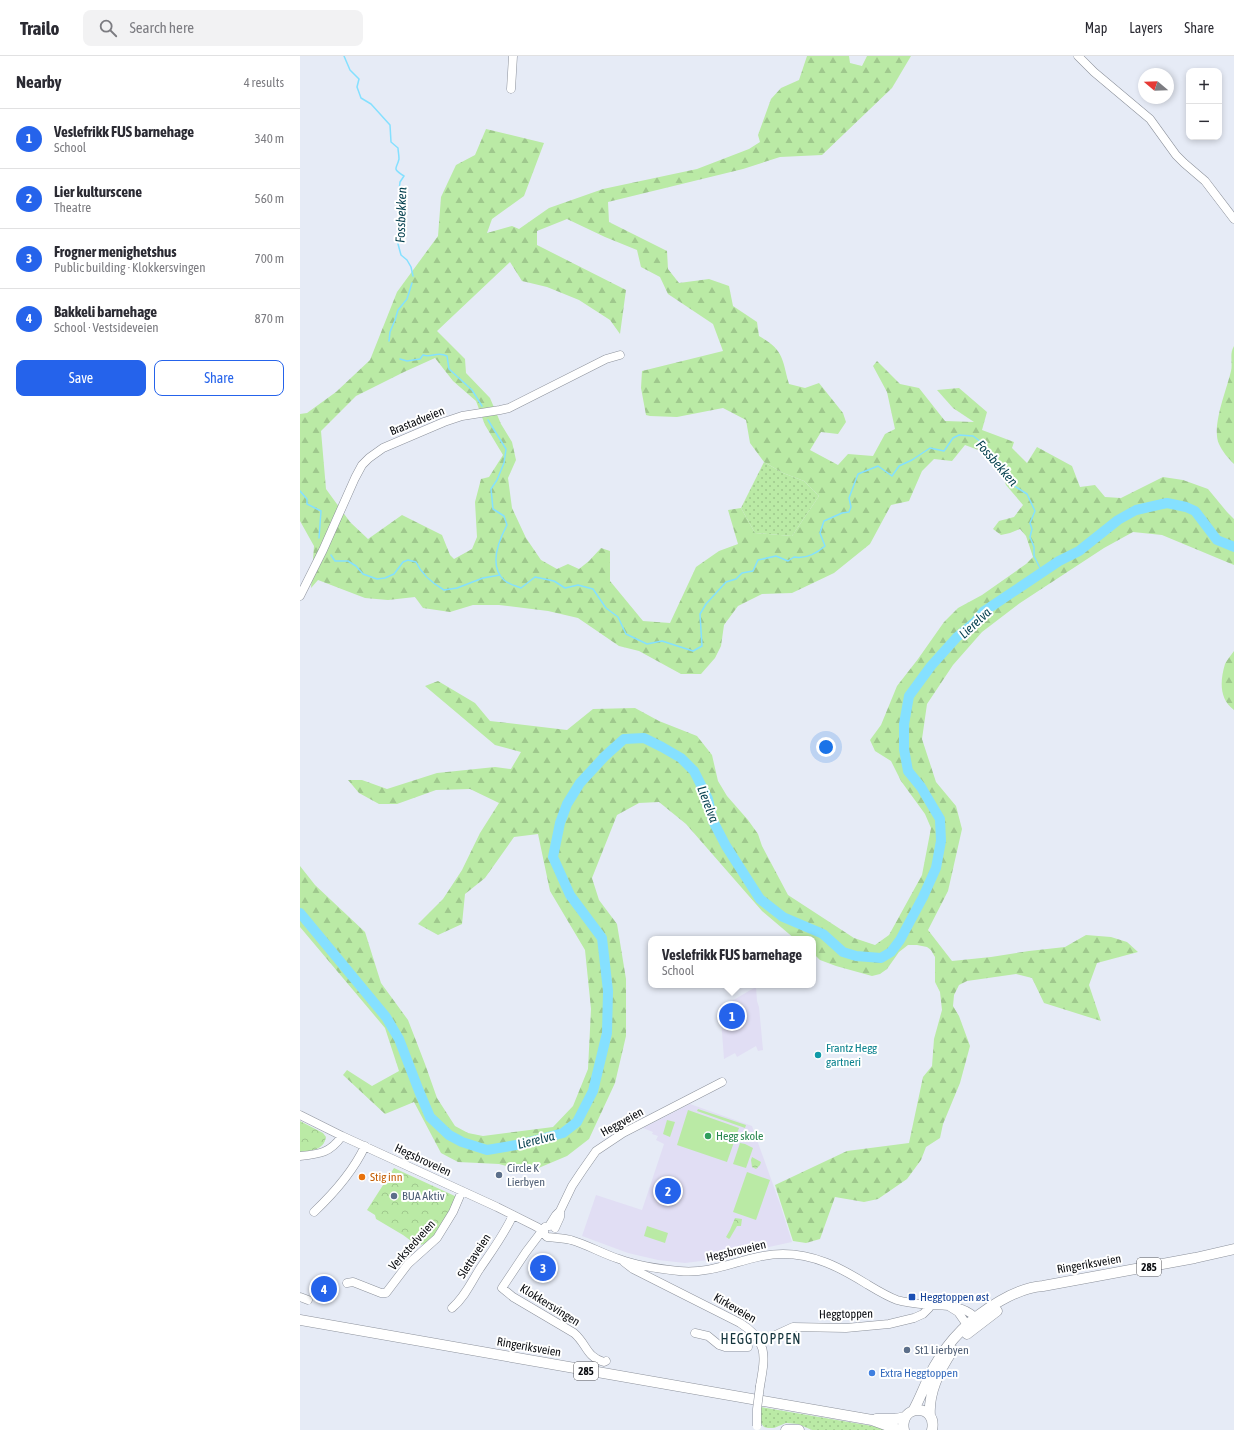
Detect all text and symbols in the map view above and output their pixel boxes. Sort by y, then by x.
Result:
search box [83,10,363,46]
text: Trailo [20,17,59,39]
icon: search [97,17,119,39]
text: Search here [129,19,194,36]
text: Map [1085,20,1107,36]
text: Layers [1129,20,1162,36]
text: Share [1184,20,1214,36]
north arrow [1138,68,1174,104]
map controls [1186,68,1222,140]
button: + [1186,68,1222,104]
text: Nearby [16,72,62,92]
text: 4 results [244,75,284,90]
button: − [1186,104,1222,140]
text: Veslefrikk FUS barnehage [54,123,194,140]
text: 1 [26,131,32,146]
text: 340 m [255,131,284,146]
text: School [54,140,86,155]
text: Lier kulturscene [54,183,142,200]
water label: Fossbekken [393,186,409,243]
text: 2 [26,191,32,206]
text: 560 m [255,191,284,206]
text: Theatre [54,200,91,215]
text: Frogner menighetshus [54,243,177,260]
text: 3 [26,251,32,266]
text: 700 m [255,251,284,266]
text: Public building · Klokkersvingen [54,260,205,275]
text: Bakkeli barnehage [54,303,157,320]
text: 4 [26,311,32,326]
text: 870 m [255,311,284,326]
text: School · Vestsideveien [54,320,159,335]
button: Save [16,360,146,396]
button: Share [154,360,284,396]
street label: Brastadveien [388,404,446,438]
water label: Fossbekken [973,437,1021,489]
water label: Lierelva [956,605,994,641]
your location [816,737,836,757]
water label: Lierelva [694,784,722,824]
popup [648,936,816,988]
text: Veslefrikk FUS barnehage [662,946,802,963]
text: School [662,963,694,978]
pin: 1 [719,1001,745,1031]
place label: Frantz Hegg gartneri [826,1041,878,1069]
marker: Frantz Hegg gartneri [813,1050,823,1060]
street label: Heggveien [598,1105,646,1139]
water label: Lierelva [516,1128,556,1152]
place label: Hegg skole [716,1129,764,1143]
marker: Hegg skole [703,1131,713,1141]
street label: Hegsbroveien [392,1141,454,1179]
place label: Circle K Lierbyen [507,1161,545,1189]
place label: Stig inn [370,1170,402,1184]
marker: Circle K Lierbyen [494,1170,504,1180]
marker: Stig inn [357,1172,367,1182]
pin: 2 [655,1176,681,1206]
place label: BUA Aktiv [402,1189,445,1203]
marker: BUA Aktiv [389,1191,399,1201]
street label: Verkstedveien [386,1217,438,1273]
street label: Slettaveien [454,1231,494,1281]
street label: Hegsbroveien [705,1237,767,1265]
street label: Ringeriksveien [1056,1251,1122,1277]
pin: 3 [530,1253,556,1283]
road number: 285 [1137,1258,1161,1276]
pin: 4 [311,1274,337,1304]
street label: Klokkersvingen [518,1281,582,1329]
street label: Kirkeveien [711,1290,759,1326]
place label: Heggtoppen øst [920,1290,990,1304]
marker: Heggtoppen øst [907,1292,917,1302]
street label: Heggtoppen [819,1307,873,1321]
district label: HEGGTOPPEN [721,1331,801,1347]
street label: Ringeriksveien [496,1334,562,1360]
place label: St1 Lierbyen [915,1343,969,1357]
marker: St1 Lierbyen [902,1345,912,1355]
road number: 285 [574,1362,598,1380]
place label: Extra Heggtoppen [880,1366,958,1380]
marker: Extra Heggtoppen [867,1368,877,1378]

